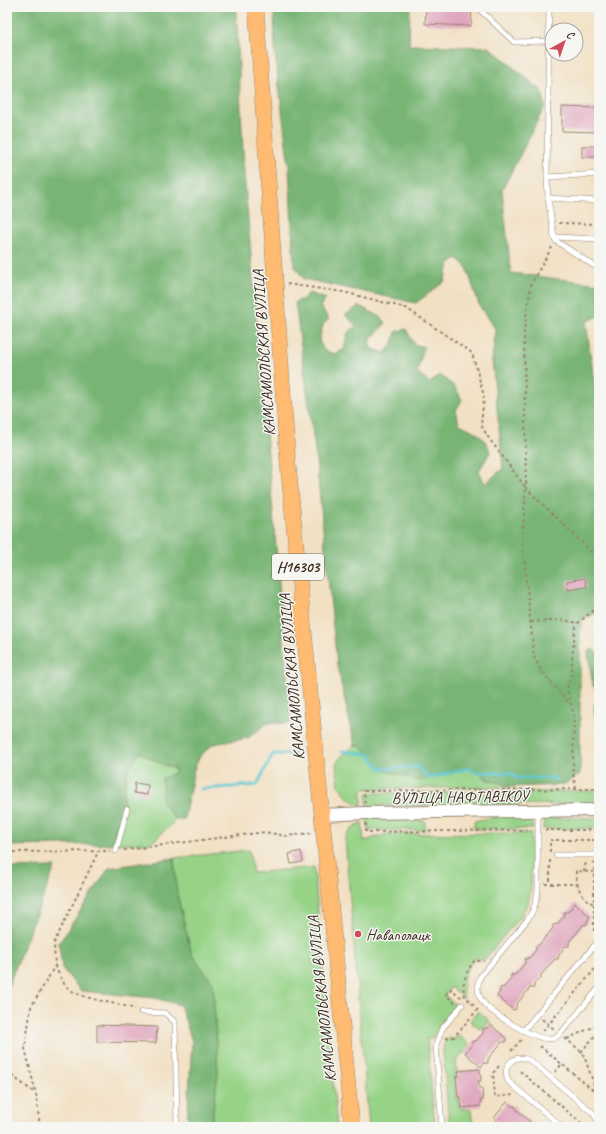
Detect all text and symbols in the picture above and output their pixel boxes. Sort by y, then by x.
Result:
north arrow [544,22,584,62]
text: С [564,27,578,42]
street label: КАМСАМОЛЬСКАЯ ВУЛІЦА [248,268,280,437]
road number: Н16303 [272,554,324,580]
street label: КАМСАМОЛЬСКАЯ ВУЛІЦА [275,592,309,761]
street label: ВУЛІЦА НАФТАВІКОЎ [392,786,531,808]
street label: КАМСАМОЛЬСКАЯ ВУЛІЦА [303,914,341,1083]
place label: Наваполацк [366,925,431,945]
marker: Наваполацк [353,929,363,939]

